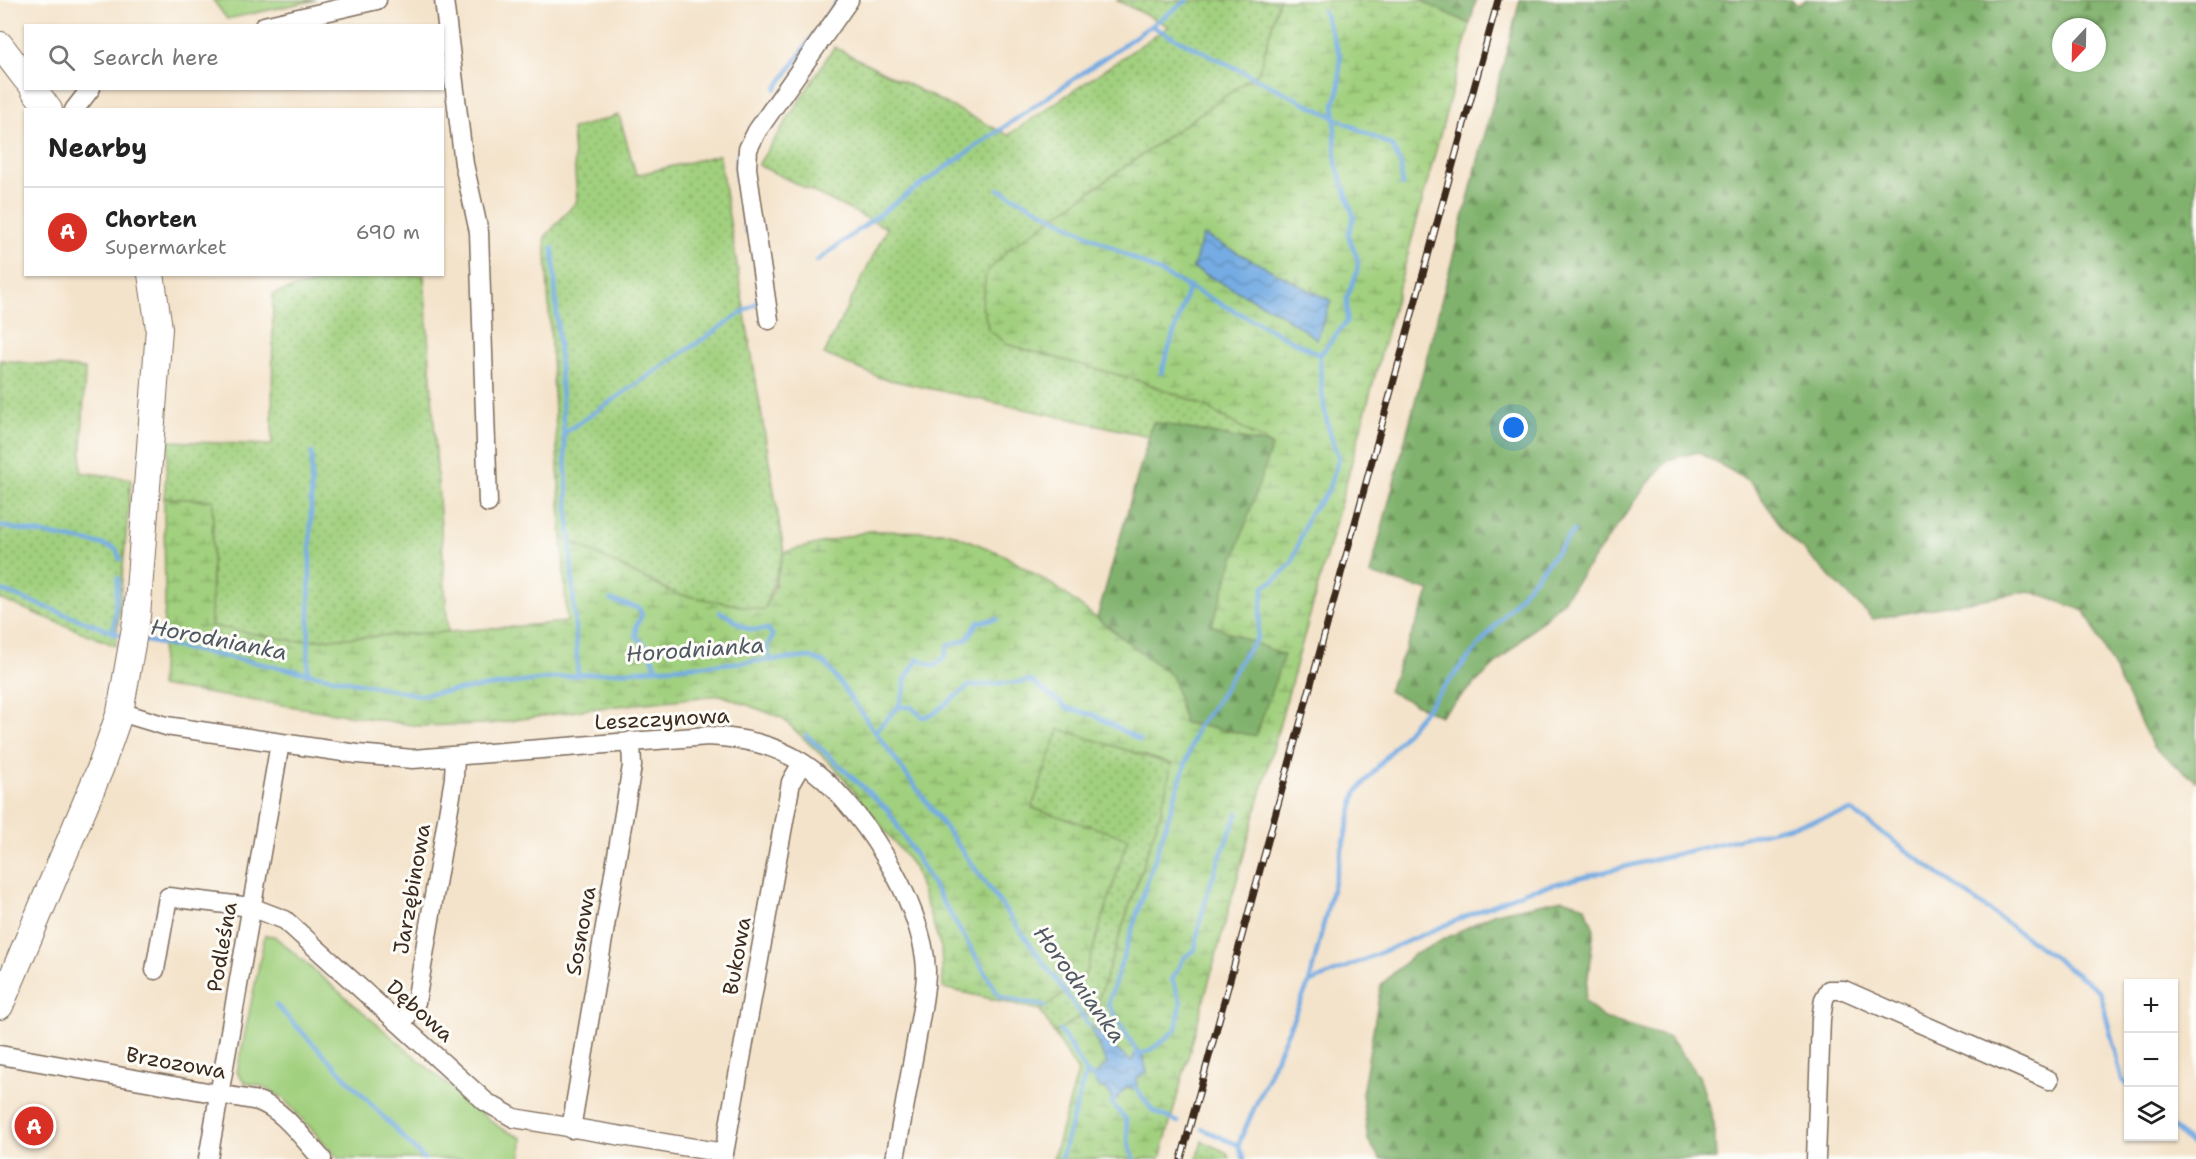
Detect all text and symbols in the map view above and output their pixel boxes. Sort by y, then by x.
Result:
north arrow [2052,18,2106,72]
search box [24,24,444,90]
icon: search [45,41,78,74]
text: Search here [93,43,219,72]
text: Nearby [48,130,147,165]
text: Chorten [105,205,197,234]
text: A [60,219,75,245]
text: 690 m [356,219,420,245]
text: Supermarket [105,234,227,260]
your location [1499,413,1528,442]
water label: Horodnianka [148,612,290,667]
water label: Horodnianka [625,630,765,669]
street label: Leszczynowa [594,701,730,737]
street label: Jarzębinowa [387,822,437,956]
street label: Sosnowa [559,884,603,978]
street label: Podleśna [200,900,244,994]
street label: Bukowa [716,915,758,997]
water label: Horodnianka [1027,920,1132,1049]
street label: Dębowa [380,973,460,1049]
map controls [2124,979,2178,1141]
button: + [2124,979,2178,1033]
button: − [2124,1033,2178,1087]
street label: Brzozowa [124,1040,228,1086]
button: layers [2124,1087,2178,1141]
pin: A [15,1104,54,1148]

